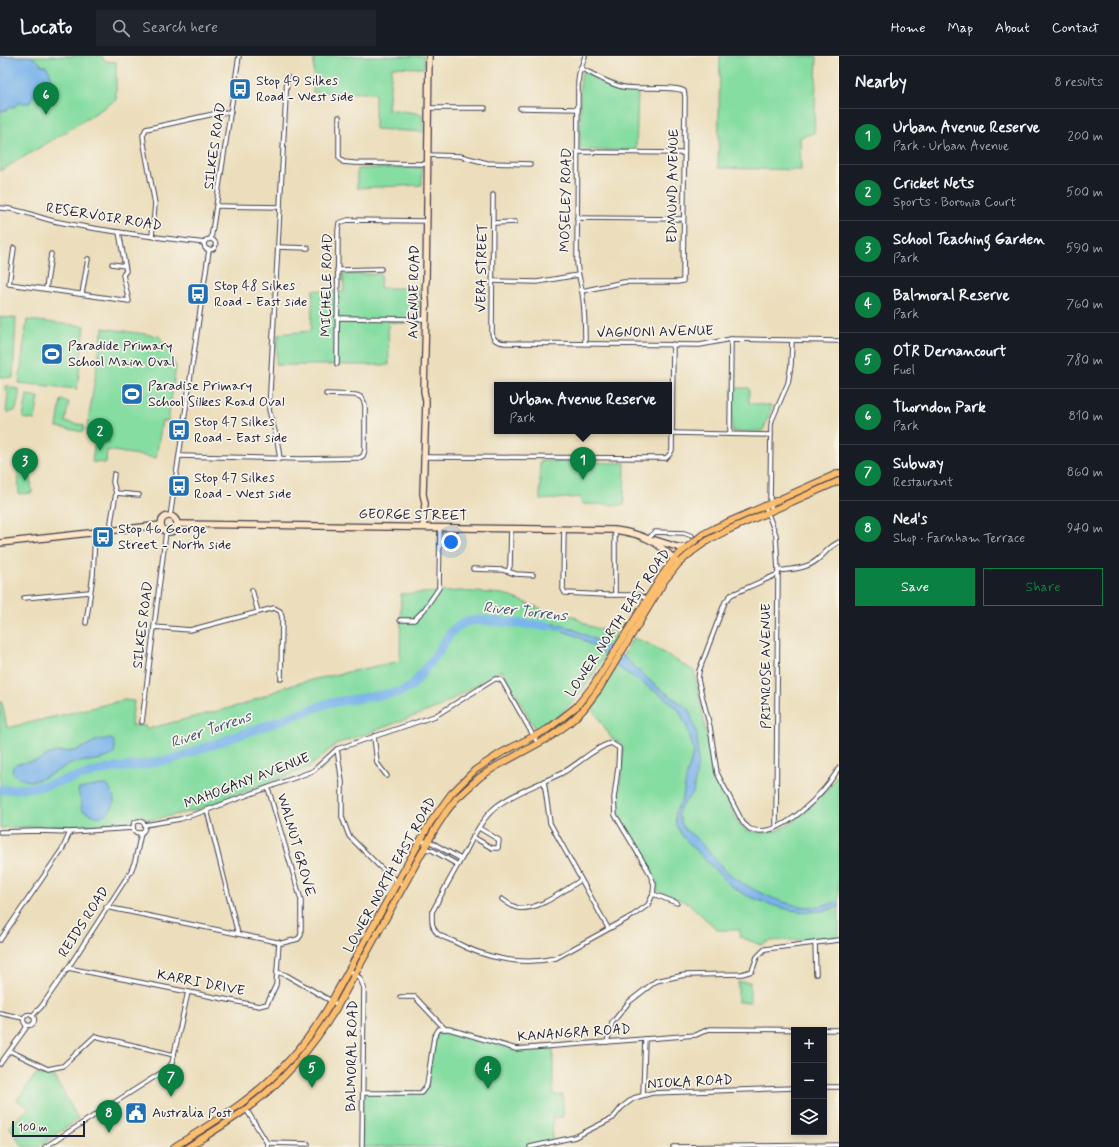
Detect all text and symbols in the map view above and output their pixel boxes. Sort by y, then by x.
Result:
search box [96,10,376,46]
text: Locato [20,15,72,40]
icon: search [110,17,132,39]
text: Search here [142,18,218,38]
text: Home [891,19,925,37]
text: Map [947,19,973,37]
text: About [995,19,1030,37]
text: Contact [1052,19,1099,37]
text: Nearby [855,71,907,93]
place label: Stop 49 Silkes Road - West side [256,72,353,106]
text: 8 results [1055,74,1103,91]
bus stop icon: Stop 49 Silkes Road - West side [227,76,253,102]
pin: 6 [33,82,59,115]
street label: SILKES ROAD [200,101,230,191]
text: Urban Avenue Reserve [893,118,1040,138]
text: 1 [865,128,871,145]
text: 200 m [1068,128,1103,145]
street label: EDMUND AVENUE [663,129,683,243]
text: Park · Urban Avenue [893,138,1009,155]
street label: MOSELEY ROAD [556,148,576,252]
text: Cricket Nets [893,174,974,194]
text: 2 [865,184,871,201]
text: 500 m [1066,184,1103,201]
text: Sports · Boronia Court [893,194,1016,211]
street label: RESERVOIR ROAD [45,199,163,235]
street label: VERA STREET [472,223,492,313]
text: School Teaching Garden [893,230,1045,250]
street label: MICHELE ROAD [317,233,337,337]
text: 3 [865,240,871,257]
text: 590 m [1066,240,1103,257]
street label: AVENUE ROAD [404,245,424,339]
text: Park [893,250,919,267]
place label: Stop 48 Silkes Road - East side [214,277,307,311]
bus stop icon: Stop 48 Silkes Road - East side [185,281,211,307]
text: Balmoral Reserve [893,286,1009,306]
text: 4 [864,296,872,313]
text: 760 m [1066,296,1103,313]
text: Park [893,306,919,323]
street label: VAGNONI AVENUE [596,322,714,342]
place label: Paradide Primary School Main Oval [68,337,175,371]
sports icon: Paradide Primary School Main Oval [39,341,65,367]
text: OTR Dernancourt [893,342,1006,362]
text: 5 [864,352,872,369]
text: 780 m [1066,352,1103,369]
text: Fuel [893,362,915,379]
place label: Paradise Primary School Silkes Road Oval [148,377,285,411]
sports icon: Paradise Primary School Silkes Road Oval [119,381,145,407]
popup [494,382,672,434]
text: Urban Avenue Reserve [510,390,656,410]
text: Thorndon Park [893,398,986,418]
text: 6 [865,408,871,425]
text: 810 m [1068,408,1103,425]
text: Park [510,410,535,427]
place label: Stop 47 Silkes Road - East side [194,413,287,447]
bus stop icon: Stop 47 Silkes Road - East side [166,417,192,443]
pin: 2 [87,418,113,451]
text: Park [893,418,919,435]
pin: 1 [570,447,596,480]
pin: 3 [12,448,38,481]
text: Subway [893,454,944,474]
text: 7 [864,464,872,481]
text: 860 m [1067,464,1103,481]
place label: Stop 47 Silkes Road - West side [194,469,291,503]
bus stop icon: Stop 47 Silkes Road - West side [166,473,192,499]
text: Restaurant [893,474,953,491]
street label: GEORGE STREET [358,505,468,525]
text: Ned's [893,510,927,530]
place label: Stop 46 George Street - North side [118,520,231,554]
text: 8 [864,520,872,537]
text: 940 m [1067,520,1103,537]
bus stop icon: Stop 46 George Street - North side [90,524,116,550]
text: Shop · Farnham Terrace [893,530,1025,547]
your location [441,532,461,552]
street label: LOWER NORTH EAST ROAD [562,545,674,701]
button: Save [855,568,975,606]
button: Share [983,568,1103,606]
street label: SILKES ROAD [129,580,157,670]
water label: River Torrens [482,598,569,626]
street label: PRIMROSE AVENUE [757,603,775,729]
water label: River Torrens [168,706,255,753]
street label: MAHOGANY AVENUE [182,749,312,813]
street label: WALNUT GROVE [273,791,319,899]
street label: LOWER NORTH EAST ROAD [340,794,440,956]
street label: REIDS ROAD [54,883,114,961]
street label: KARRI DRIVE [156,966,246,1000]
street label: BALMORAL ROAD [342,1000,362,1112]
street label: KANANGRA ROAD [517,1020,631,1046]
map controls [791,1027,827,1135]
button: + [791,1027,827,1063]
pin: 5 [299,1055,325,1088]
pin: 4 [475,1056,501,1089]
button: − [791,1063,827,1099]
pin: 7 [158,1064,184,1097]
street label: NIOKA ROAD [647,1071,733,1093]
button: layers [791,1099,827,1135]
pin: 8 [96,1100,122,1133]
public building icon: Australia Post [123,1100,149,1126]
place label: Australia Post [152,1104,232,1122]
scale bar [12,1119,85,1138]
text: 100 m [18,1121,48,1135]

